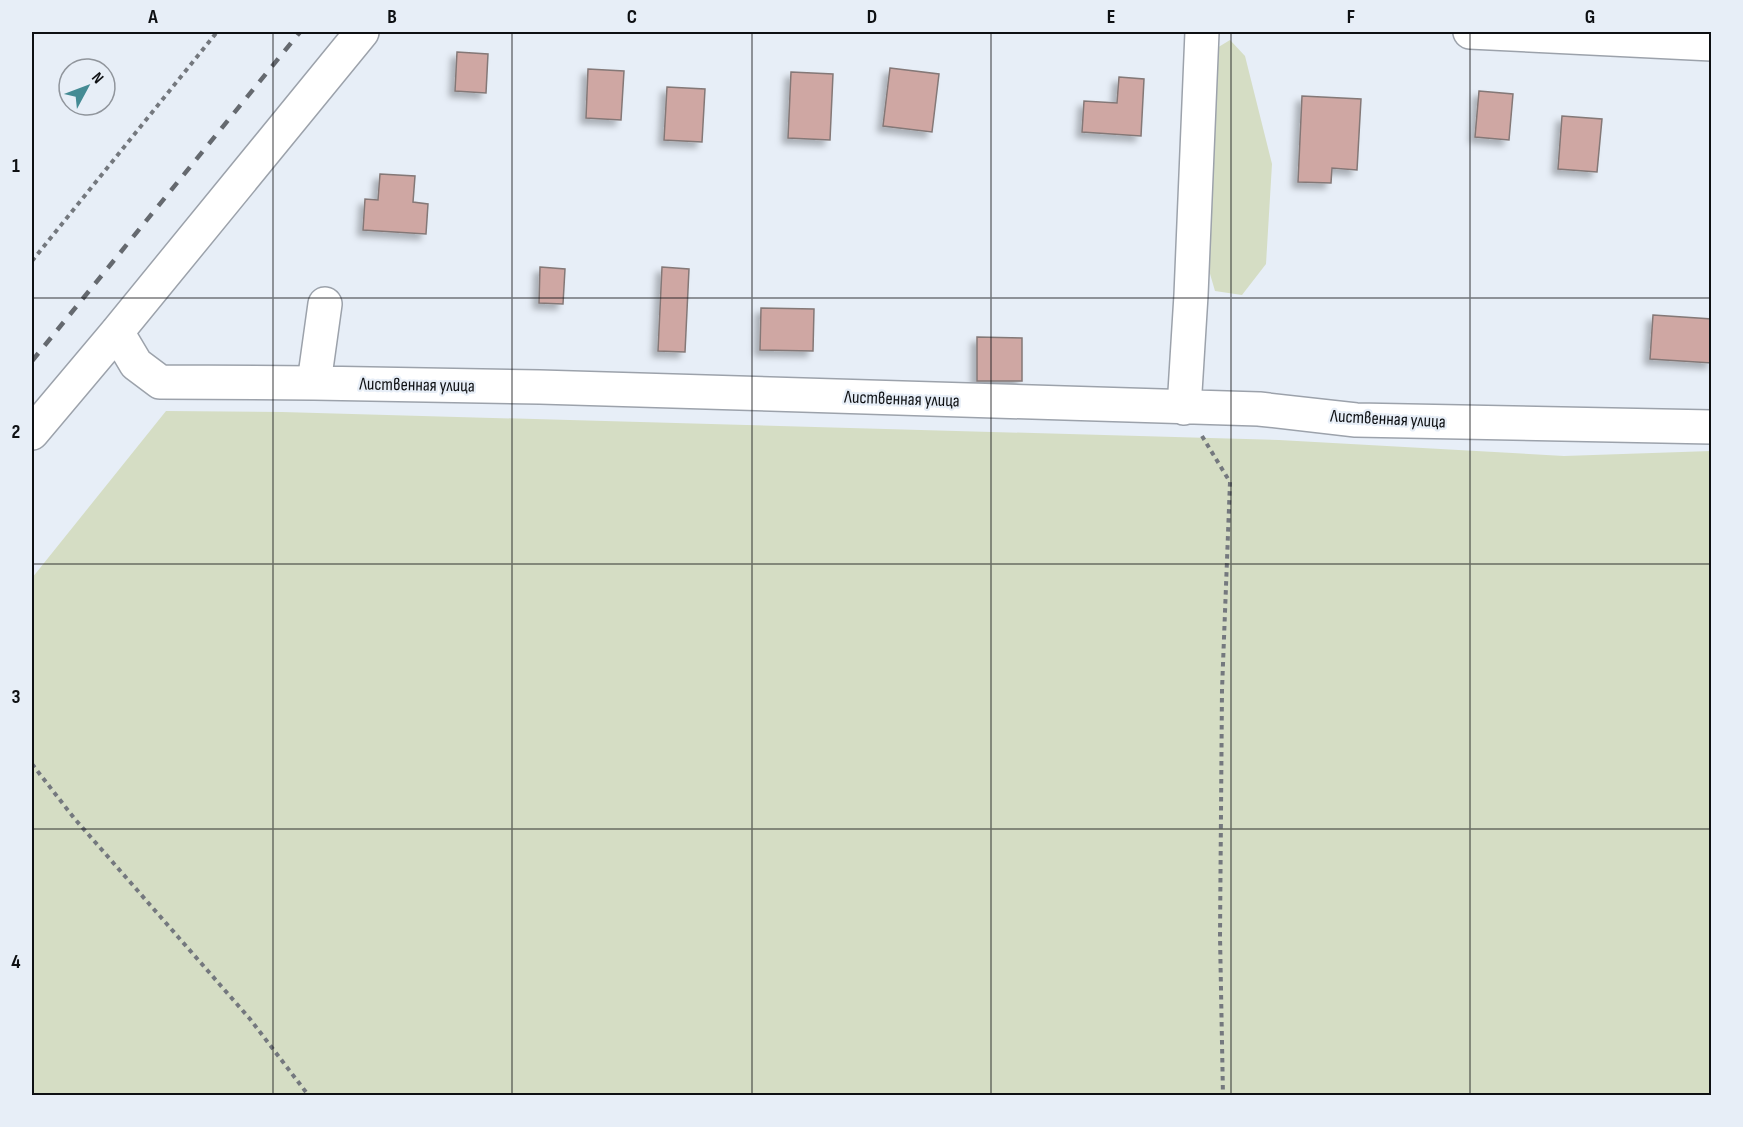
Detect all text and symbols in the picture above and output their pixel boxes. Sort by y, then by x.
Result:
text: A [147,5,158,29]
text: B [387,5,397,29]
text: C [627,5,637,29]
text: D [867,5,877,29]
text: E [1107,5,1115,29]
text: F [1347,5,1355,29]
text: G [1585,5,1595,29]
north arrow [57,57,117,117]
text: N [87,69,107,88]
text: 1 [12,154,20,178]
street label: Лиственная улица [358,373,475,397]
street label: Лиственная улица [843,386,960,412]
street label: Лиственная улица [1329,405,1446,433]
text: 2 [12,420,20,444]
text: 3 [12,685,21,709]
text: 4 [11,950,21,974]

